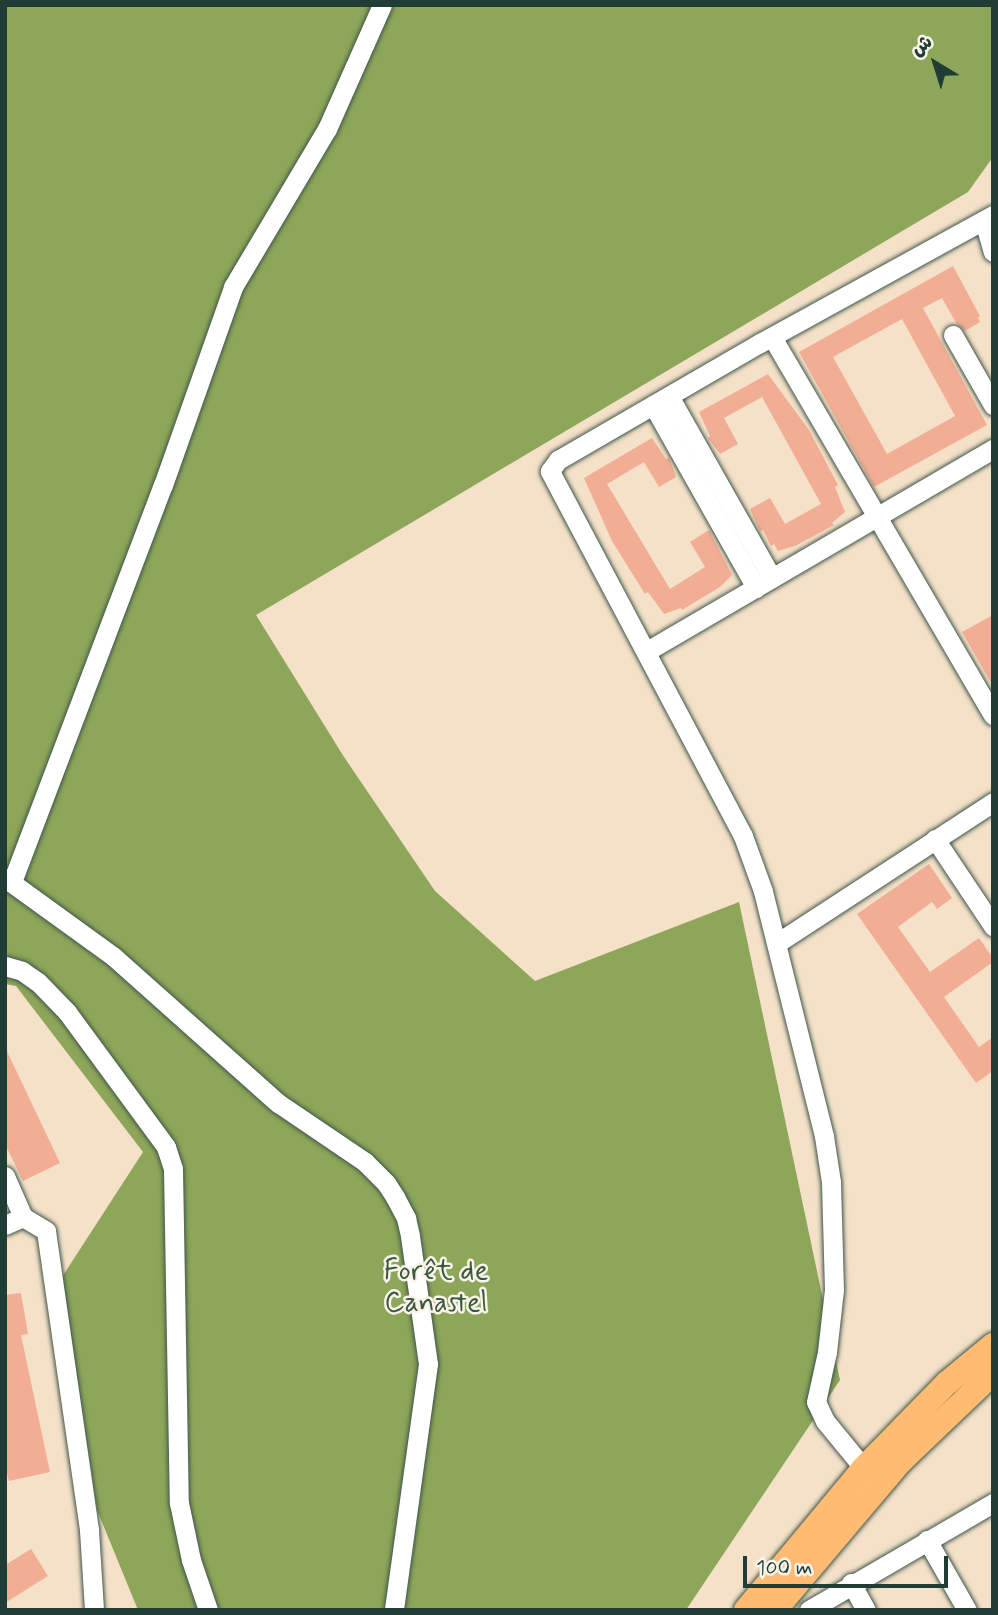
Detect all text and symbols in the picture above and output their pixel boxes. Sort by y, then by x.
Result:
north arrow [900,28,970,98]
text: ش [906,30,938,62]
park label: Forêt de Canastel [384,1255,488,1321]
scale bar [746,1542,951,1586]
text: 100 m [756,1554,812,1582]

